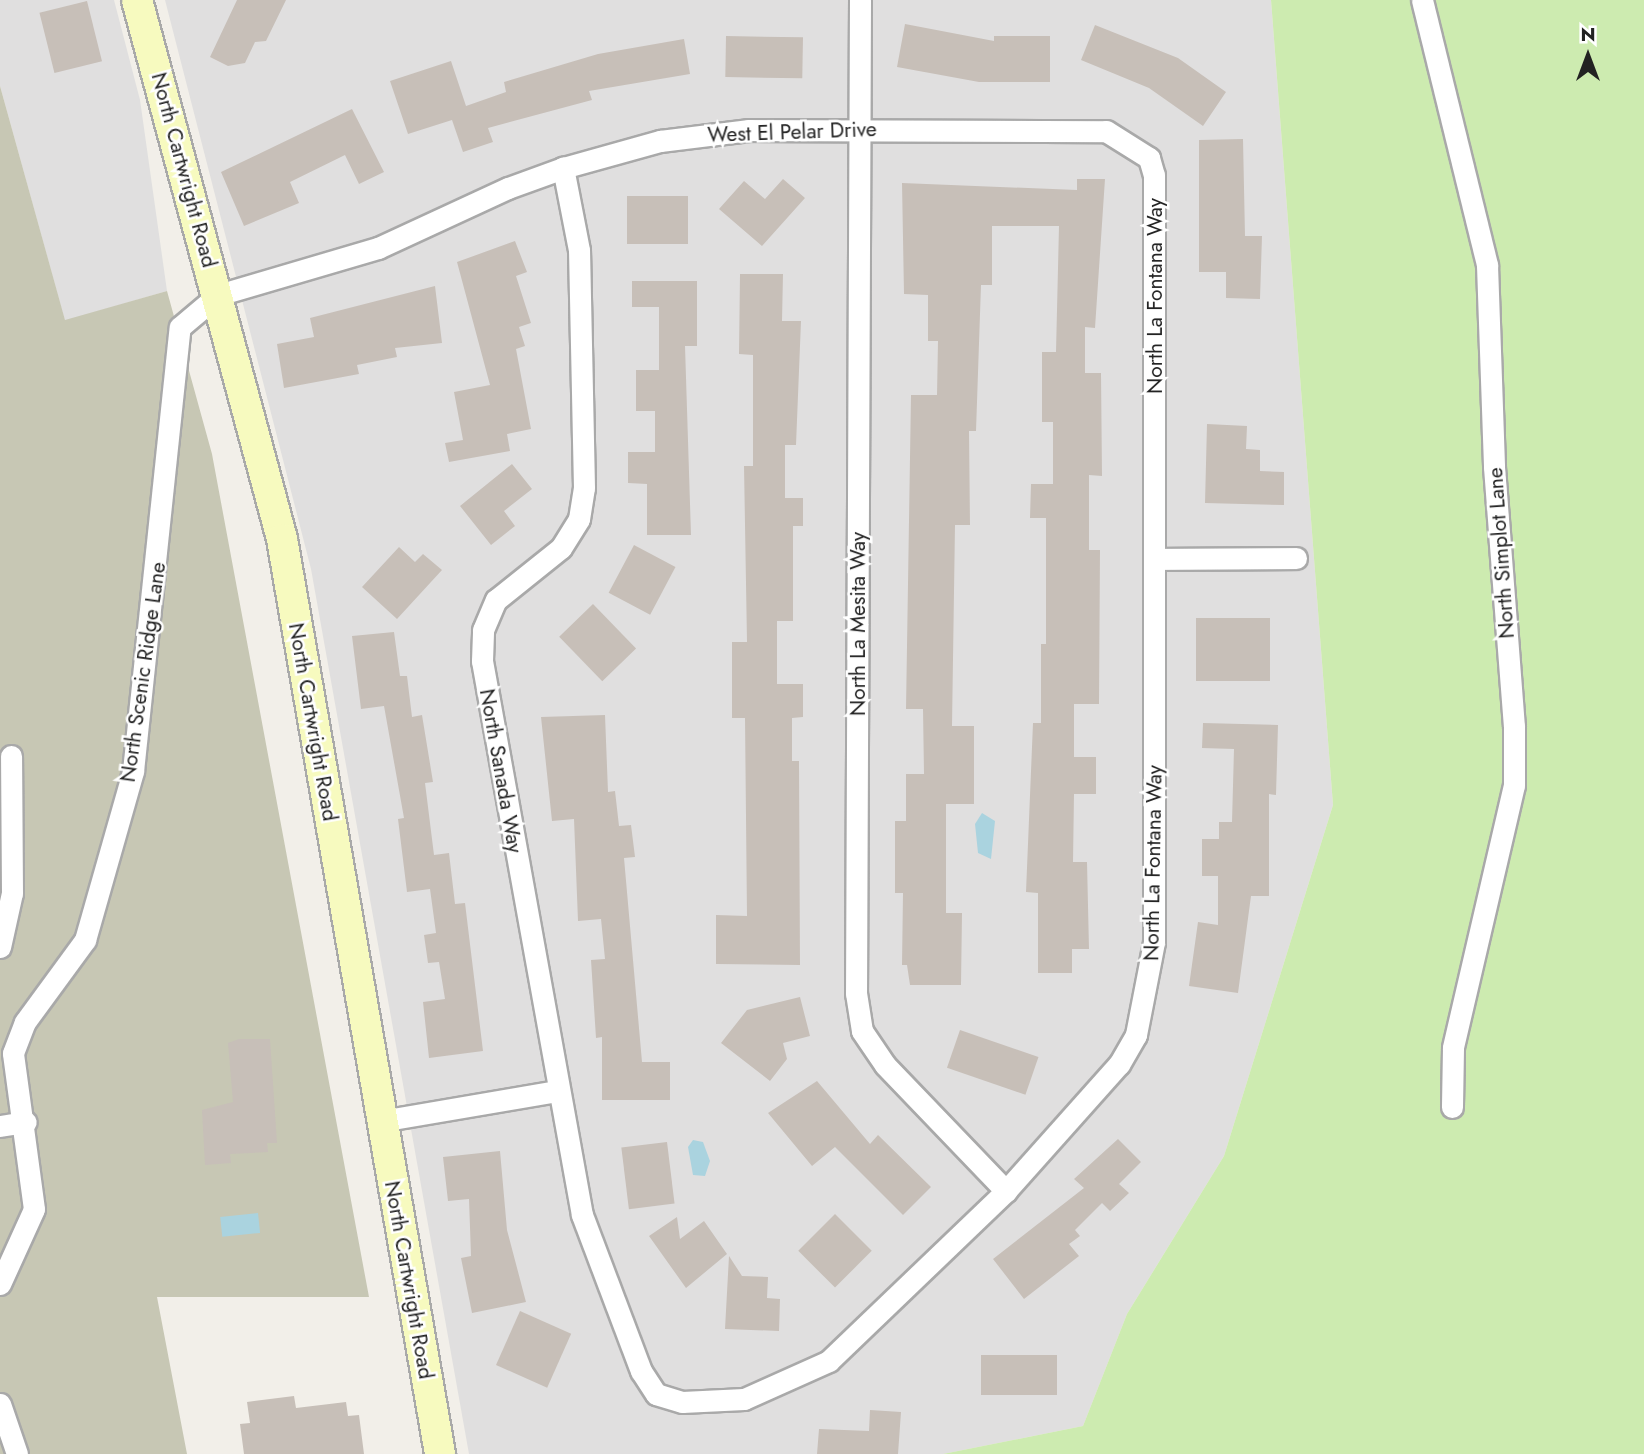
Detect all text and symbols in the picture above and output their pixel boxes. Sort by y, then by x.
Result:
north arrow [1553,21,1623,91]
text: N [1580,21,1596,48]
street label: North Cartwright Road [146,70,222,270]
street label: West El Pelar Drive [707,116,877,148]
street label: North La Fontana Way [1142,198,1168,394]
street label: North Simplot Lane [1482,467,1520,639]
street label: North La Mesita Way [845,532,871,716]
street label: North Scenic Ridge Lane [115,560,171,784]
street label: North Cartwright Road [283,621,343,823]
street label: North Sanada Way [474,687,528,855]
street label: North La Fontana Way [1139,765,1167,961]
street label: North Cartwright Road [379,1179,439,1381]

